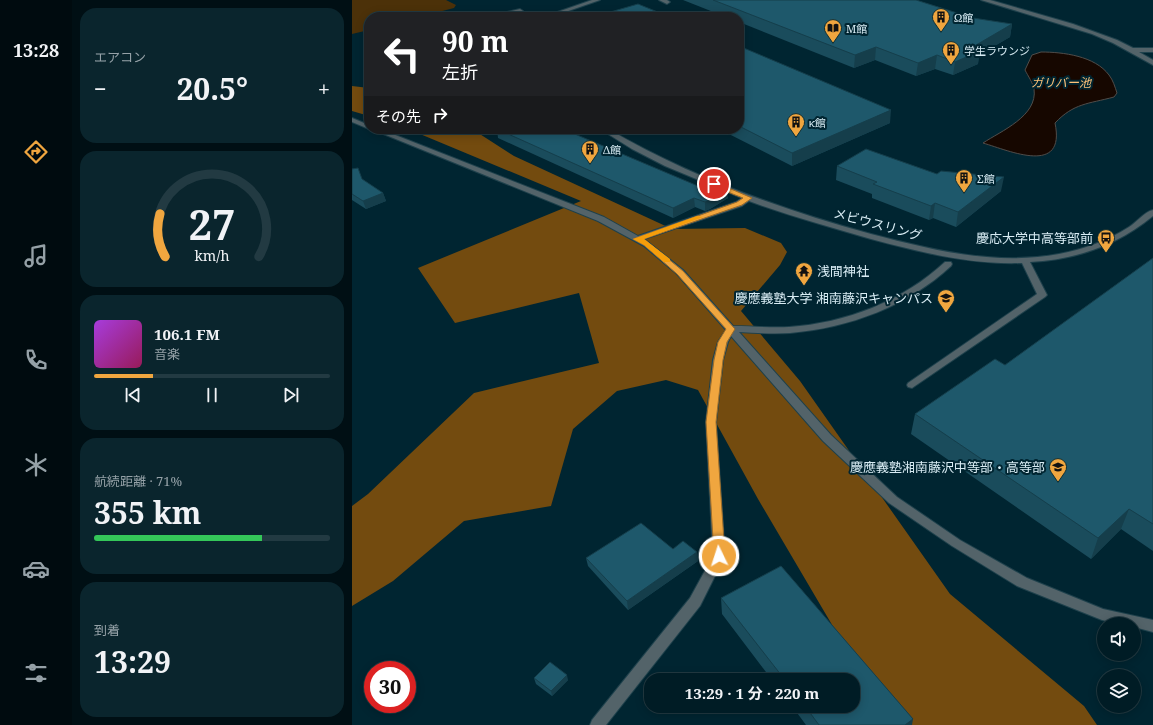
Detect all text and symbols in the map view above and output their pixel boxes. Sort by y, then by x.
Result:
building icon: Ω館 [931,7,951,32]
place label: Ω館 [954,10,973,25]
library icon: Μ館 [823,18,843,43]
place label: Μ館 [846,21,867,36]
text: 90 m [442,22,509,60]
icon: left [376,28,428,80]
text: 13:28 [13,38,59,62]
building icon: 学生ラウンジ [941,40,961,65]
place label: 学生ラウンジ [964,43,1030,58]
text: エアコン [94,48,146,66]
text: 左折 [442,60,478,84]
text: 20.5° [176,68,248,109]
text: − [94,73,107,103]
text: + [318,73,330,103]
water label: ガリバー池 [1031,74,1092,91]
icon: right [429,104,451,126]
text: その先 [376,106,421,126]
building icon: κ館 [786,112,806,137]
place label: κ館 [809,115,826,130]
icon: directions [22,138,50,166]
building icon: Δ館 [580,139,600,164]
place label: Δ館 [603,142,621,157]
pin [697,167,731,201]
building icon: Σ館 [954,168,974,193]
place label: Σ館 [977,171,995,186]
icon: arrive [703,173,725,195]
text: 27 [188,196,236,252]
street label: メビウスリング [832,204,924,244]
bus stop icon: 慶応大学中高等部前 [1096,228,1116,253]
place label: 慶応大学中高等部前 [976,229,1093,247]
icon: music [22,242,50,270]
text: km/h [194,246,230,265]
temple icon: 浅間神社 [794,261,814,286]
place label: 浅間神社 [817,262,869,280]
school or university icon: 慶應義塾大学 湘南藤沢キャンパス [936,288,956,313]
place label: 慶應義塾大学 湘南藤沢キャンパス [735,289,933,307]
text: 106.1 FM [154,324,220,344]
text: 音楽 [154,345,180,363]
icon: phone [22,346,50,374]
icon: previous [122,384,144,406]
icon: pause [201,384,223,406]
icon: next [280,384,302,406]
icon: climate [22,451,50,479]
school or university icon: 慶應義塾湘南藤沢中等部・高等部 [1048,457,1068,482]
place label: 慶應義塾湘南藤沢中等部・高等部 [850,458,1045,476]
text: 航続距離 · 71% [94,472,182,490]
text: 355 km [94,492,201,533]
position arrow [698,535,740,577]
icon: car [22,555,50,583]
map controls [1097,617,1141,713]
button: sound [1097,617,1141,661]
text: 到着 [94,621,120,639]
text: 13:29 [94,641,171,682]
icon: filters [22,659,50,687]
speed limit sign: 30 [364,661,416,713]
button: layers [1097,669,1141,713]
text: 13:29 · 1 分 · 220 m [685,683,819,703]

